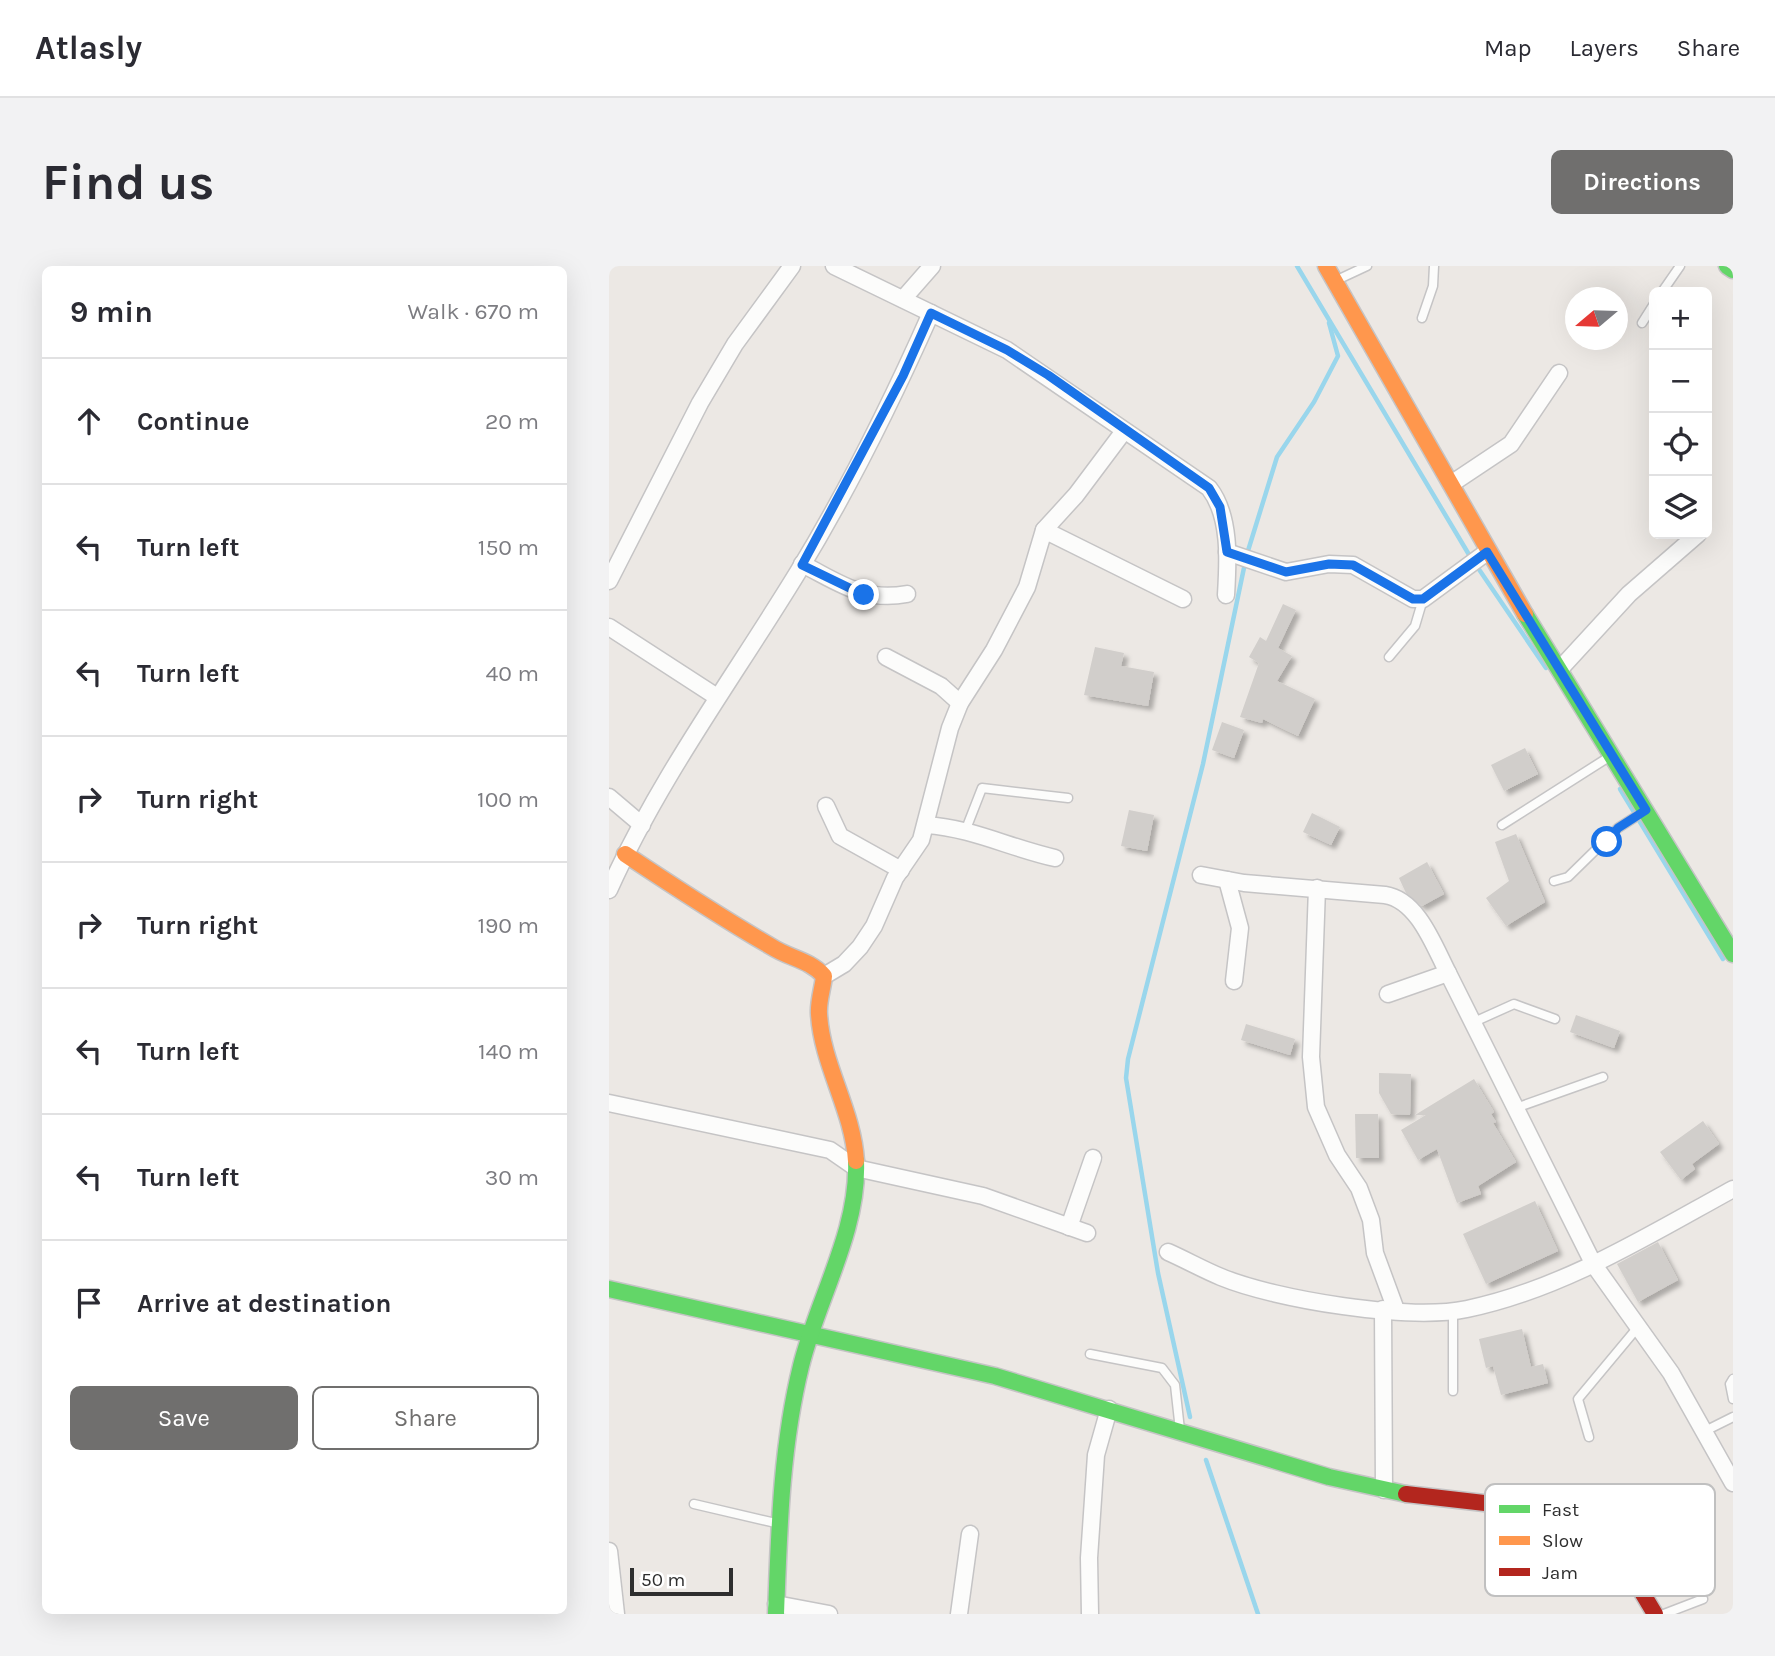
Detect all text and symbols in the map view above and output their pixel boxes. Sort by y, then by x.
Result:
text: Atlasly [35,29,142,67]
text: Map [1484,34,1532,62]
text: Layers [1570,34,1639,62]
text: Share [1677,34,1740,62]
button: Directions [1551,150,1733,214]
text: Find us [42,154,214,211]
north arrow [1565,287,1628,350]
map controls [1649,287,1712,539]
button: + [1649,287,1712,350]
text: 9 min [70,294,153,330]
text: Walk · 670 m [407,298,539,325]
button: − [1649,350,1712,413]
icon: ahead [70,402,108,440]
text: Continue [137,406,249,437]
text: 20 m [485,408,539,435]
button: locate [1649,413,1712,476]
button: layers [1649,476,1712,539]
icon: left [70,528,108,566]
text: Turn left [137,532,239,563]
text: 150 m [478,534,539,561]
route end [848,579,879,610]
icon: left [70,654,108,692]
text: Turn left [137,658,239,689]
text: 40 m [486,660,539,687]
icon: right [70,780,108,818]
text: Turn right [137,784,258,815]
text: 100 m [477,786,539,813]
route start [1591,826,1622,857]
icon: right [70,906,108,944]
text: Turn right [137,910,258,941]
text: 190 m [477,912,539,939]
icon: left [70,1032,108,1070]
text: Turn left [137,1036,239,1067]
text: 140 m [478,1038,539,1065]
icon: left [70,1158,108,1196]
text: Turn left [137,1162,239,1193]
text: 30 m [485,1164,539,1191]
icon: arrive [70,1284,108,1322]
text: Arrive at destination [137,1288,391,1319]
button: Save [70,1386,298,1450]
button: Share [312,1386,539,1450]
legend [1485,1484,1715,1596]
text: Fast [1542,1499,1579,1521]
text: Slow [1542,1530,1583,1552]
text: Jam [1542,1562,1578,1584]
scale bar [630,1565,733,1597]
text: 50 m [641,1569,685,1591]

